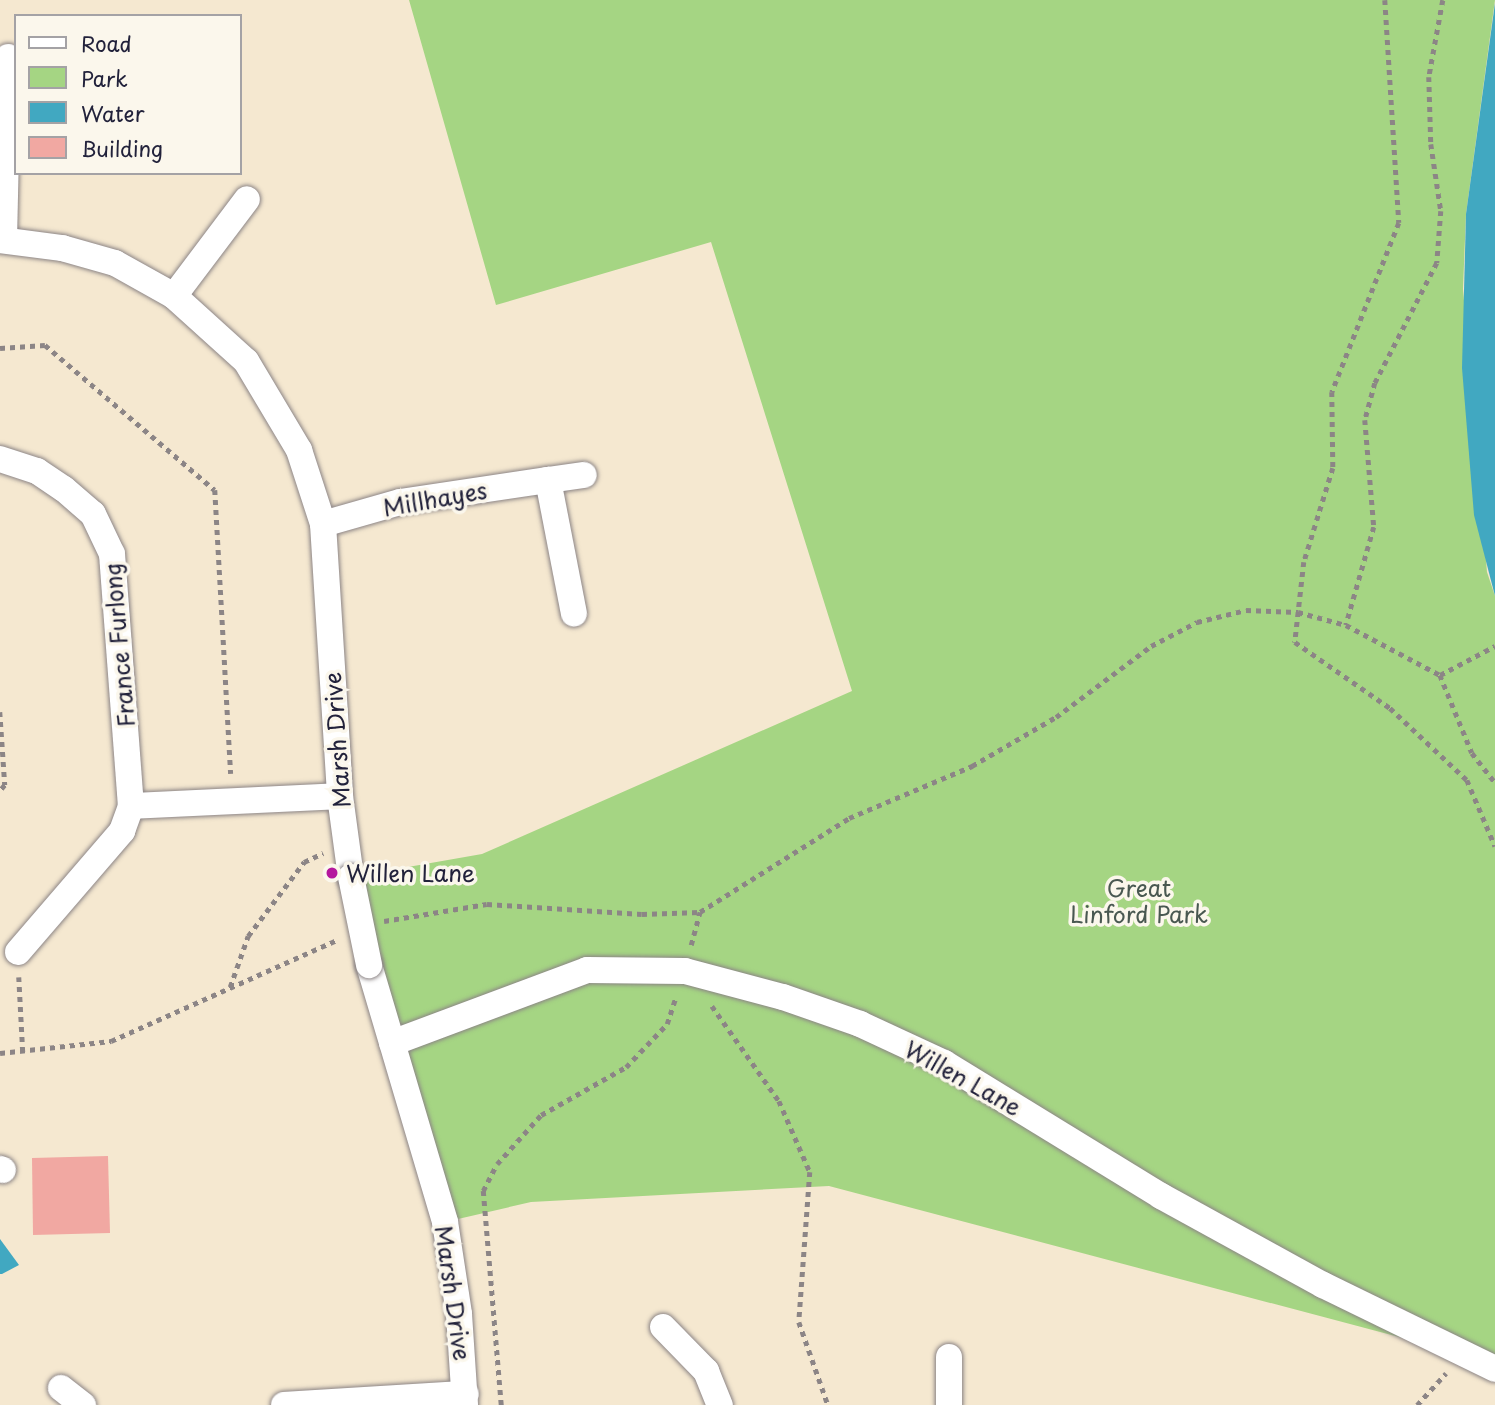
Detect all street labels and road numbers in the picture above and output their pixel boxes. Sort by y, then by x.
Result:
street label: Millhayes [381,476,489,522]
street label: France Furlong [98,562,140,728]
street label: Marsh Drive [318,671,356,809]
street label: Willen Lane [899,1034,1027,1122]
street label: Marsh Drive [430,1223,476,1363]

